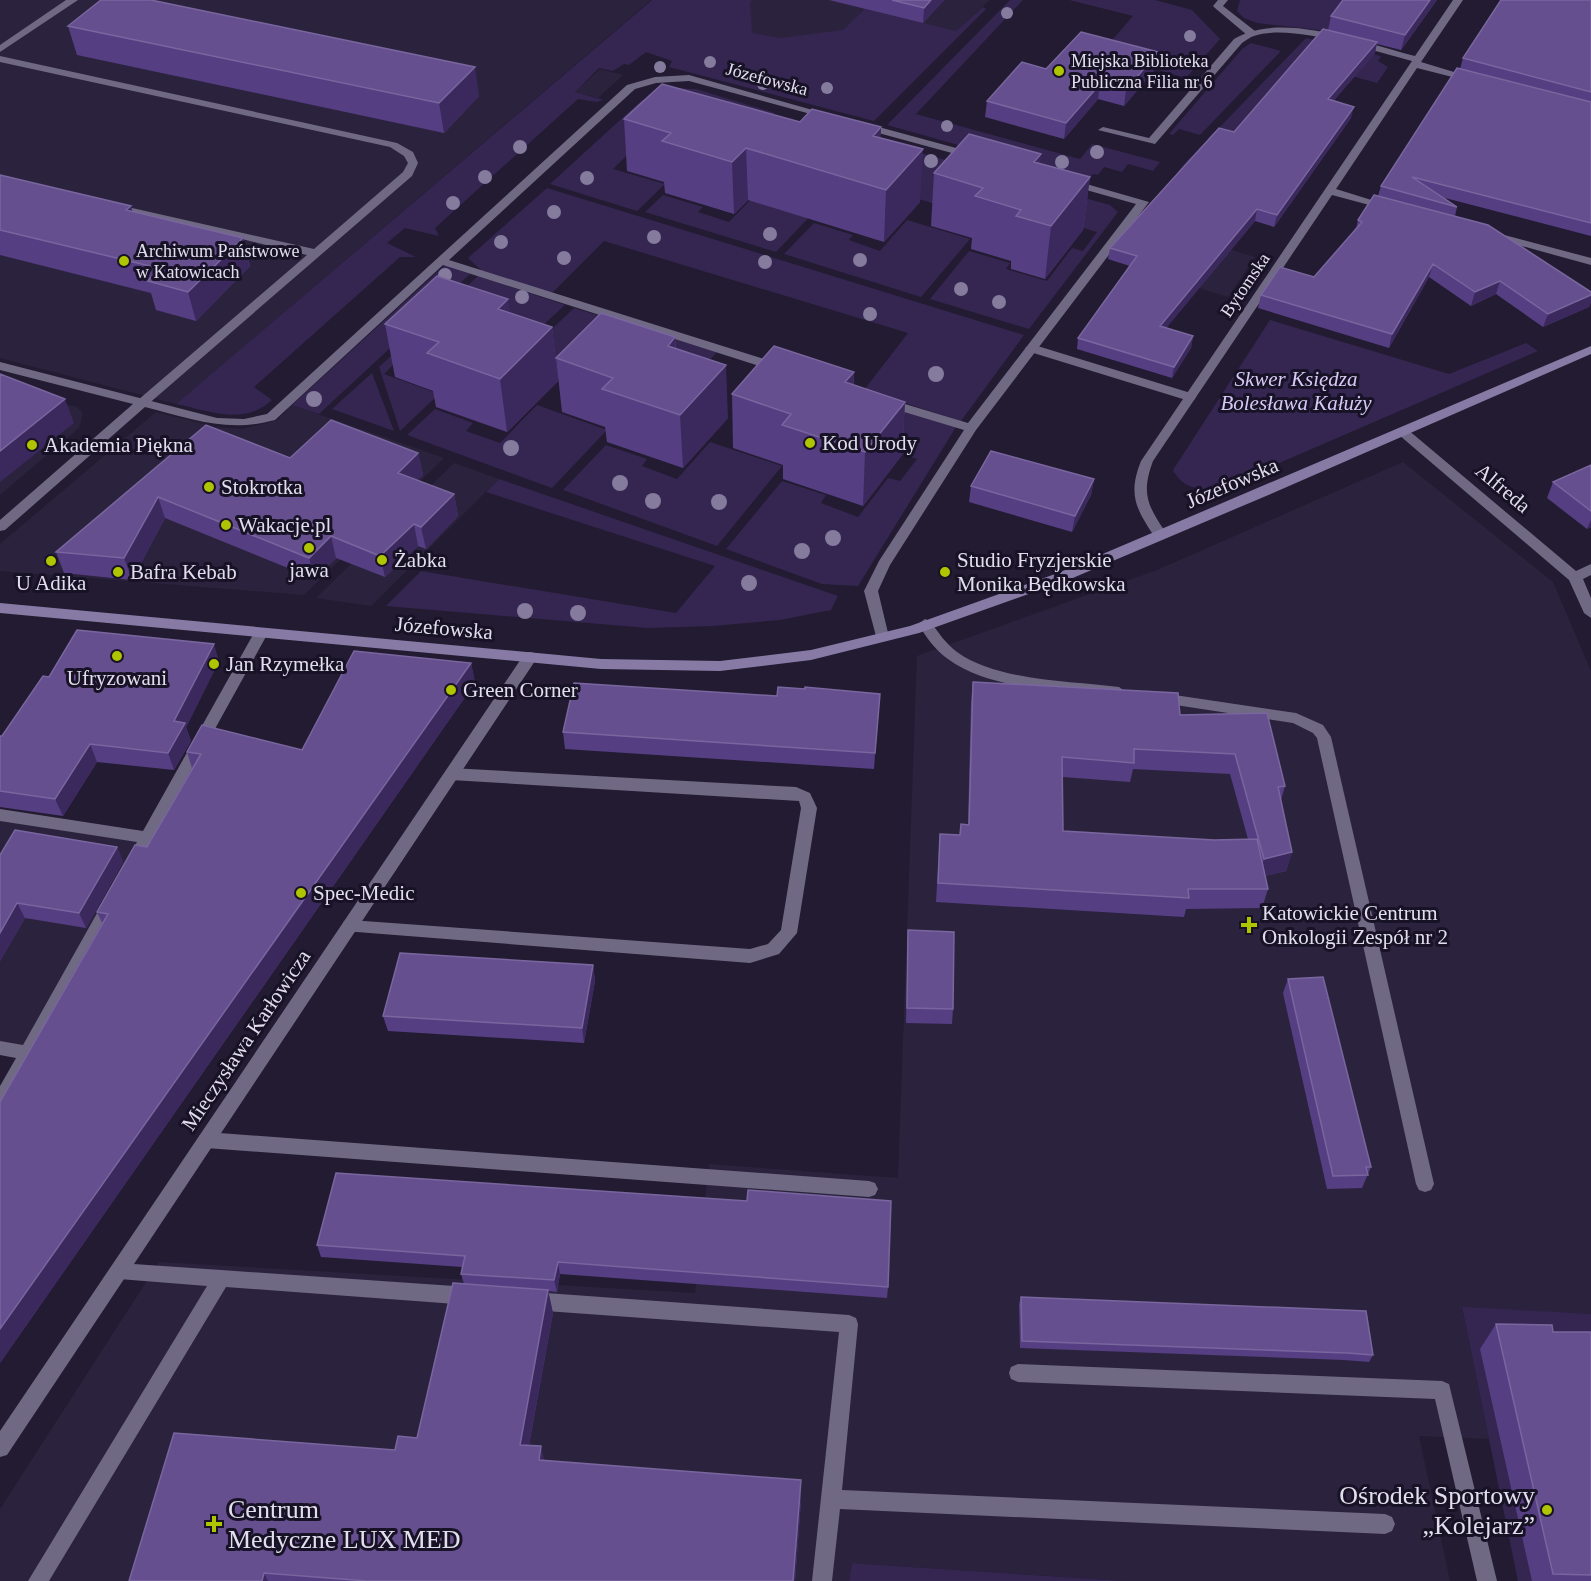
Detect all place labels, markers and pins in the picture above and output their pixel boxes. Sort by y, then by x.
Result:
place label: Miejska Biblioteka Publiczna Filia nr 6 [1071,51,1212,92]
marker: Miejska Biblioteka Publiczna Filia nr 6 [1052,64,1066,78]
place label: Archiwum Państwowe w Katowicach [136,241,299,282]
marker: Archiwum Państwowe w Katowicach [117,254,131,268]
place label: Kod Urody [822,431,918,455]
place label: Akademia Piękna [44,433,193,457]
marker: Kod Urody [803,436,817,450]
marker: Akademia Piękna [25,438,39,452]
place label: Stokrotka [221,475,303,499]
marker: Stokrotka [202,480,216,494]
place label: Wakacje.pl [238,513,332,537]
marker: Wakacje.pl [219,518,233,532]
marker: jawa [302,541,316,555]
place label: Żabka [394,548,447,572]
place label: Studio Fryzjerskie Monika Będkowska [957,548,1126,596]
marker: Żabka [375,553,389,567]
marker: U Adika [44,554,58,568]
place label: jawa [288,558,329,582]
place label: Bafra Kebab [130,560,237,584]
marker: Bafra Kebab [111,565,125,579]
marker: Studio Fryzjerskie Monika Będkowska [938,565,952,579]
place label: U Adika [16,571,87,595]
marker: Ufryzowani [110,649,124,663]
place label: Jan Rzymełka [226,652,345,676]
marker: Jan Rzymełka [207,657,221,671]
place label: Ufryzowani [67,666,167,690]
place label: Green Corner [463,678,578,702]
marker: Green Corner [444,683,458,697]
place label: Spec-Medic [313,881,414,905]
marker: Spec-Medic [294,886,308,900]
place label: Katowickie Centrum Onkologii Zespół nr 2 [1262,901,1448,949]
marker: Katowickie Centrum Onkologii Zespół nr 2 [1240,916,1258,934]
place label: Ośrodek Sportowy „Kolejarz” [1339,1481,1535,1540]
place label: Centrum Medyczne LUX MED [228,1495,461,1554]
marker: Ośrodek Sportowy „Kolejarz” [1540,1503,1554,1517]
marker: Centrum Medyczne LUX MED [205,1515,223,1533]

